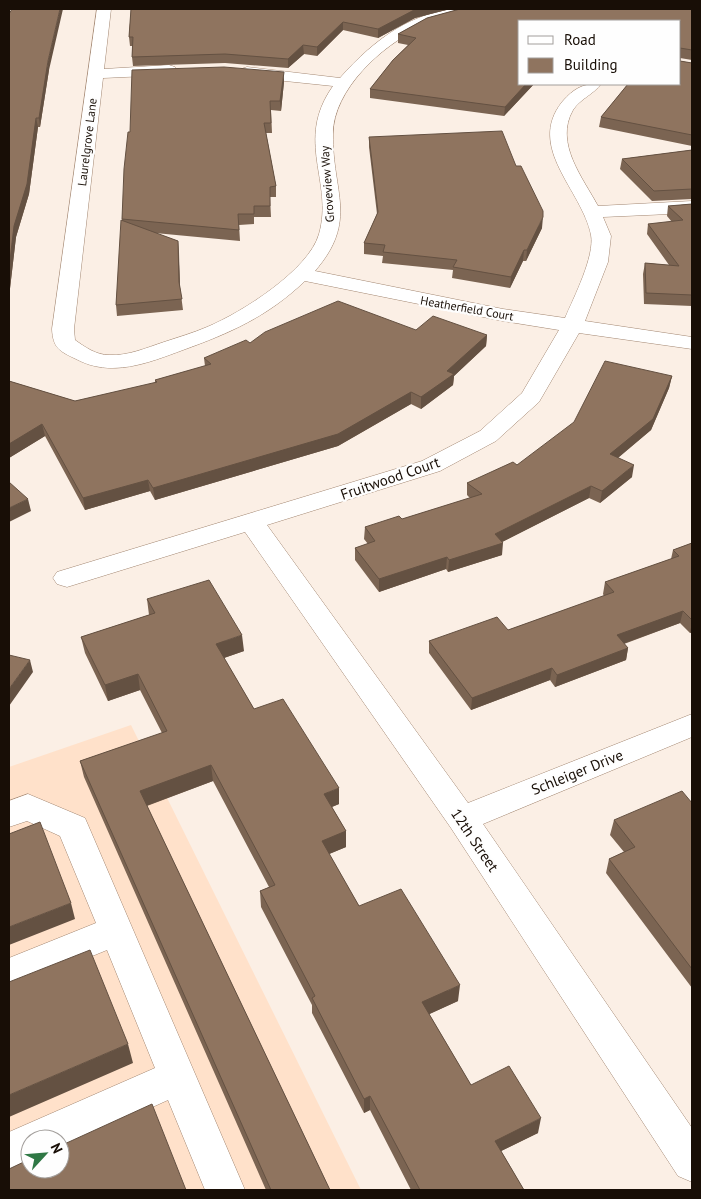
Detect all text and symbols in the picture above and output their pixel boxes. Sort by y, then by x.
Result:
legend [518,20,681,85]
text: Road [564,30,596,49]
text: Building [564,55,618,74]
street label: Laurelgrove Lane [74,97,100,187]
street label: Groveview Way [317,145,337,223]
street label: Heatherfield Court [419,292,515,324]
street label: Fruitwood Court [338,452,442,504]
street label: Schleiger Drive [528,745,626,799]
street label: 12th Street [447,805,503,875]
north arrow [20,1129,70,1179]
text: N [47,1140,67,1156]

